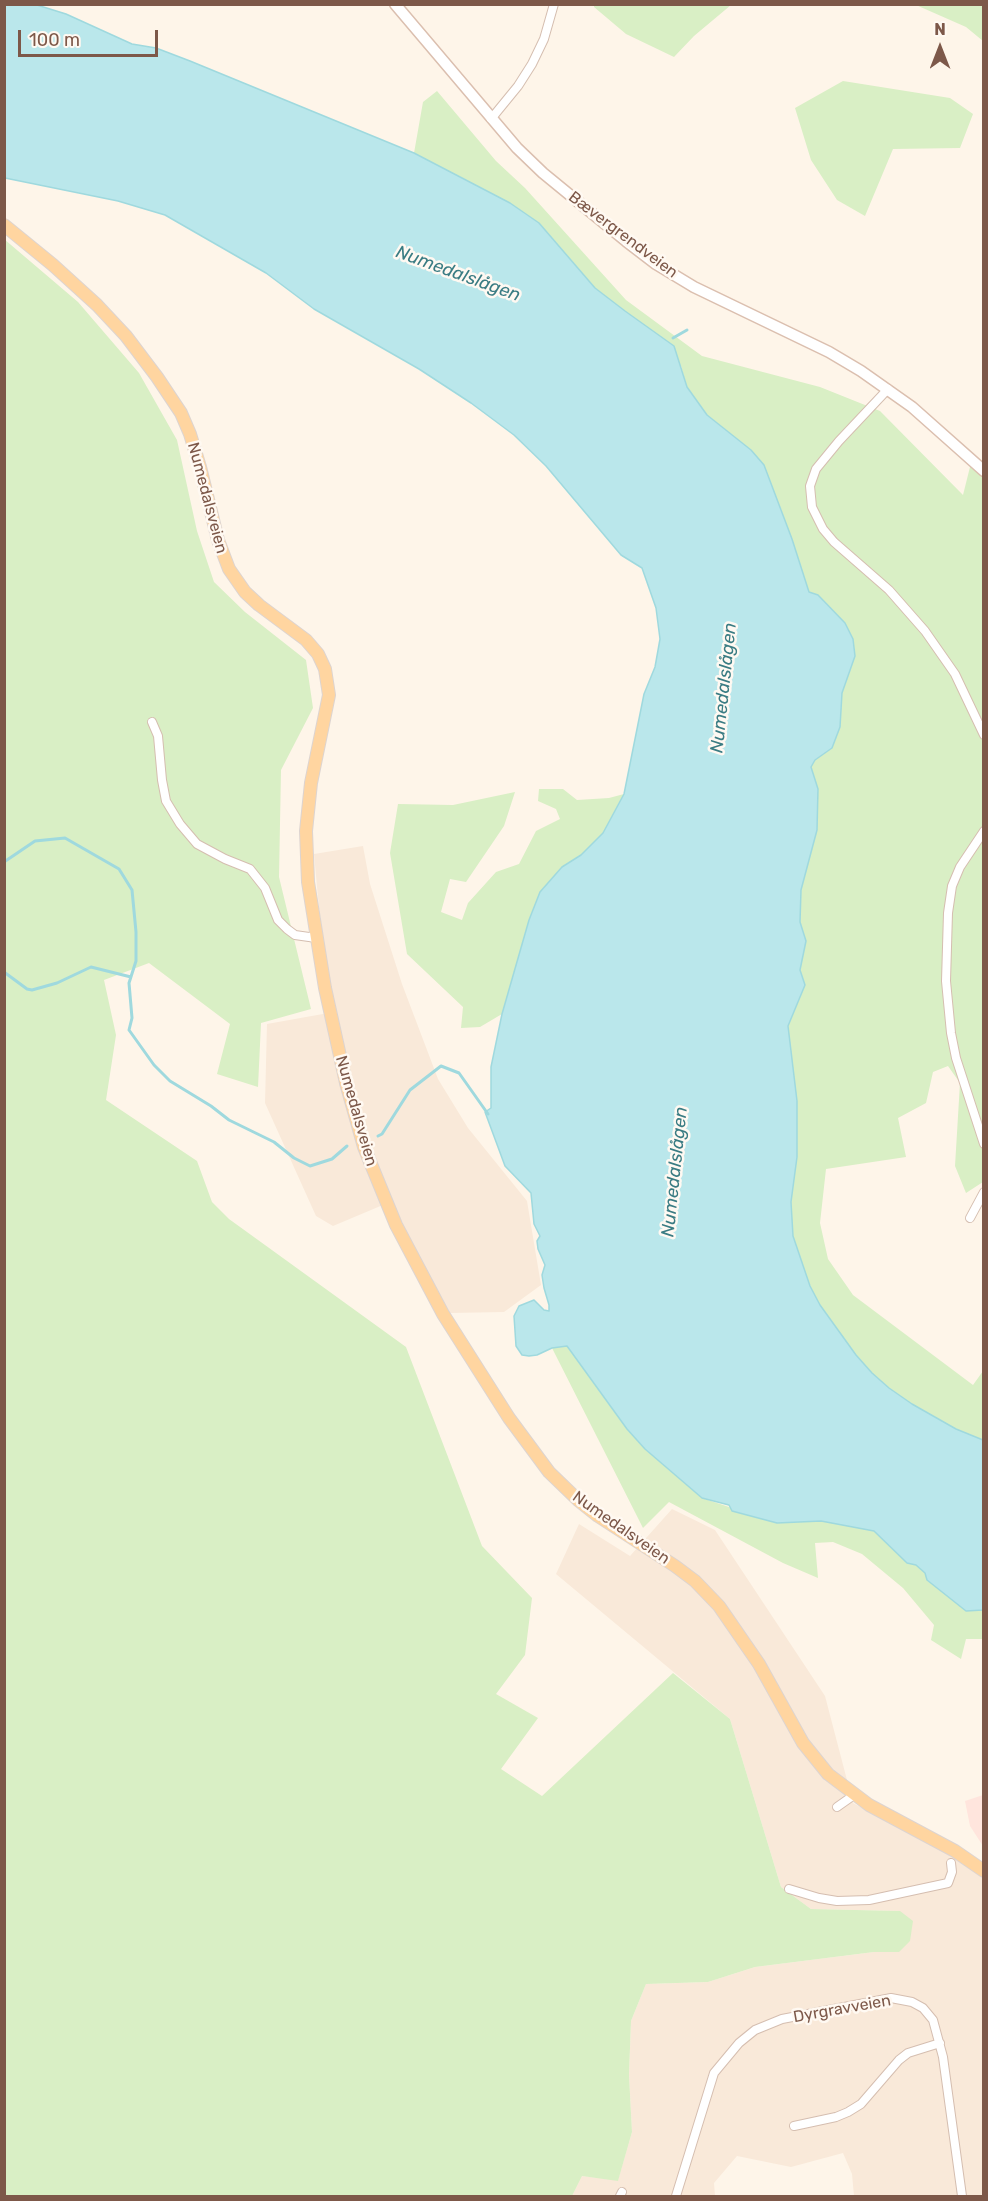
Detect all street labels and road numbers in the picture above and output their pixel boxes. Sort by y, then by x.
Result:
street label: Bævergrendveien [565,188,681,282]
street label: Numedalsveien [183,440,231,556]
street label: Numedalsveien [331,1054,381,1168]
street label: Numedalsveien [569,1487,673,1569]
street label: Dyrgravveien [792,1991,892,2027]

